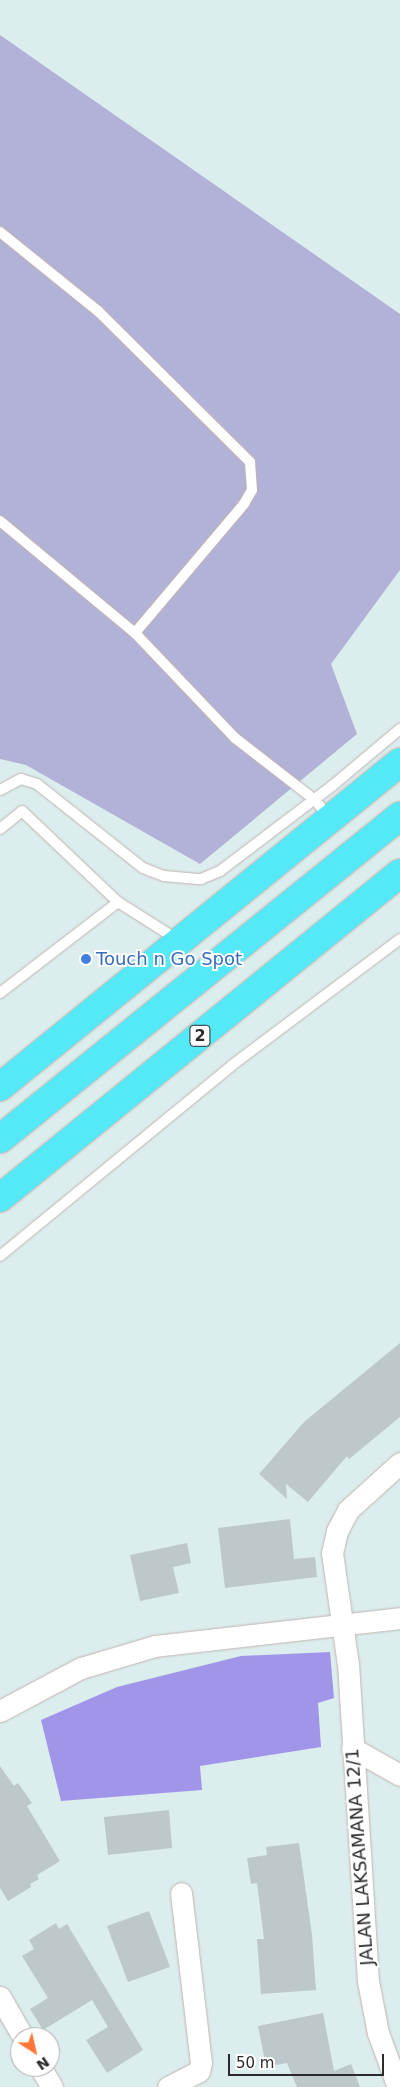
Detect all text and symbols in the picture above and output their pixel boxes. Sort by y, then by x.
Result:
place label: Touch n Go Spot [96,948,242,970]
marker: Touch n Go Spot [80,953,92,965]
road number: 2 [189,1022,211,1050]
street label: JALAN LAKSAMANA 12/1 [342,1748,378,1966]
north arrow [10,2027,60,2077]
scale bar [230,2044,386,2076]
text: N [34,2054,52,2073]
text: 50 m [236,2054,274,2072]

